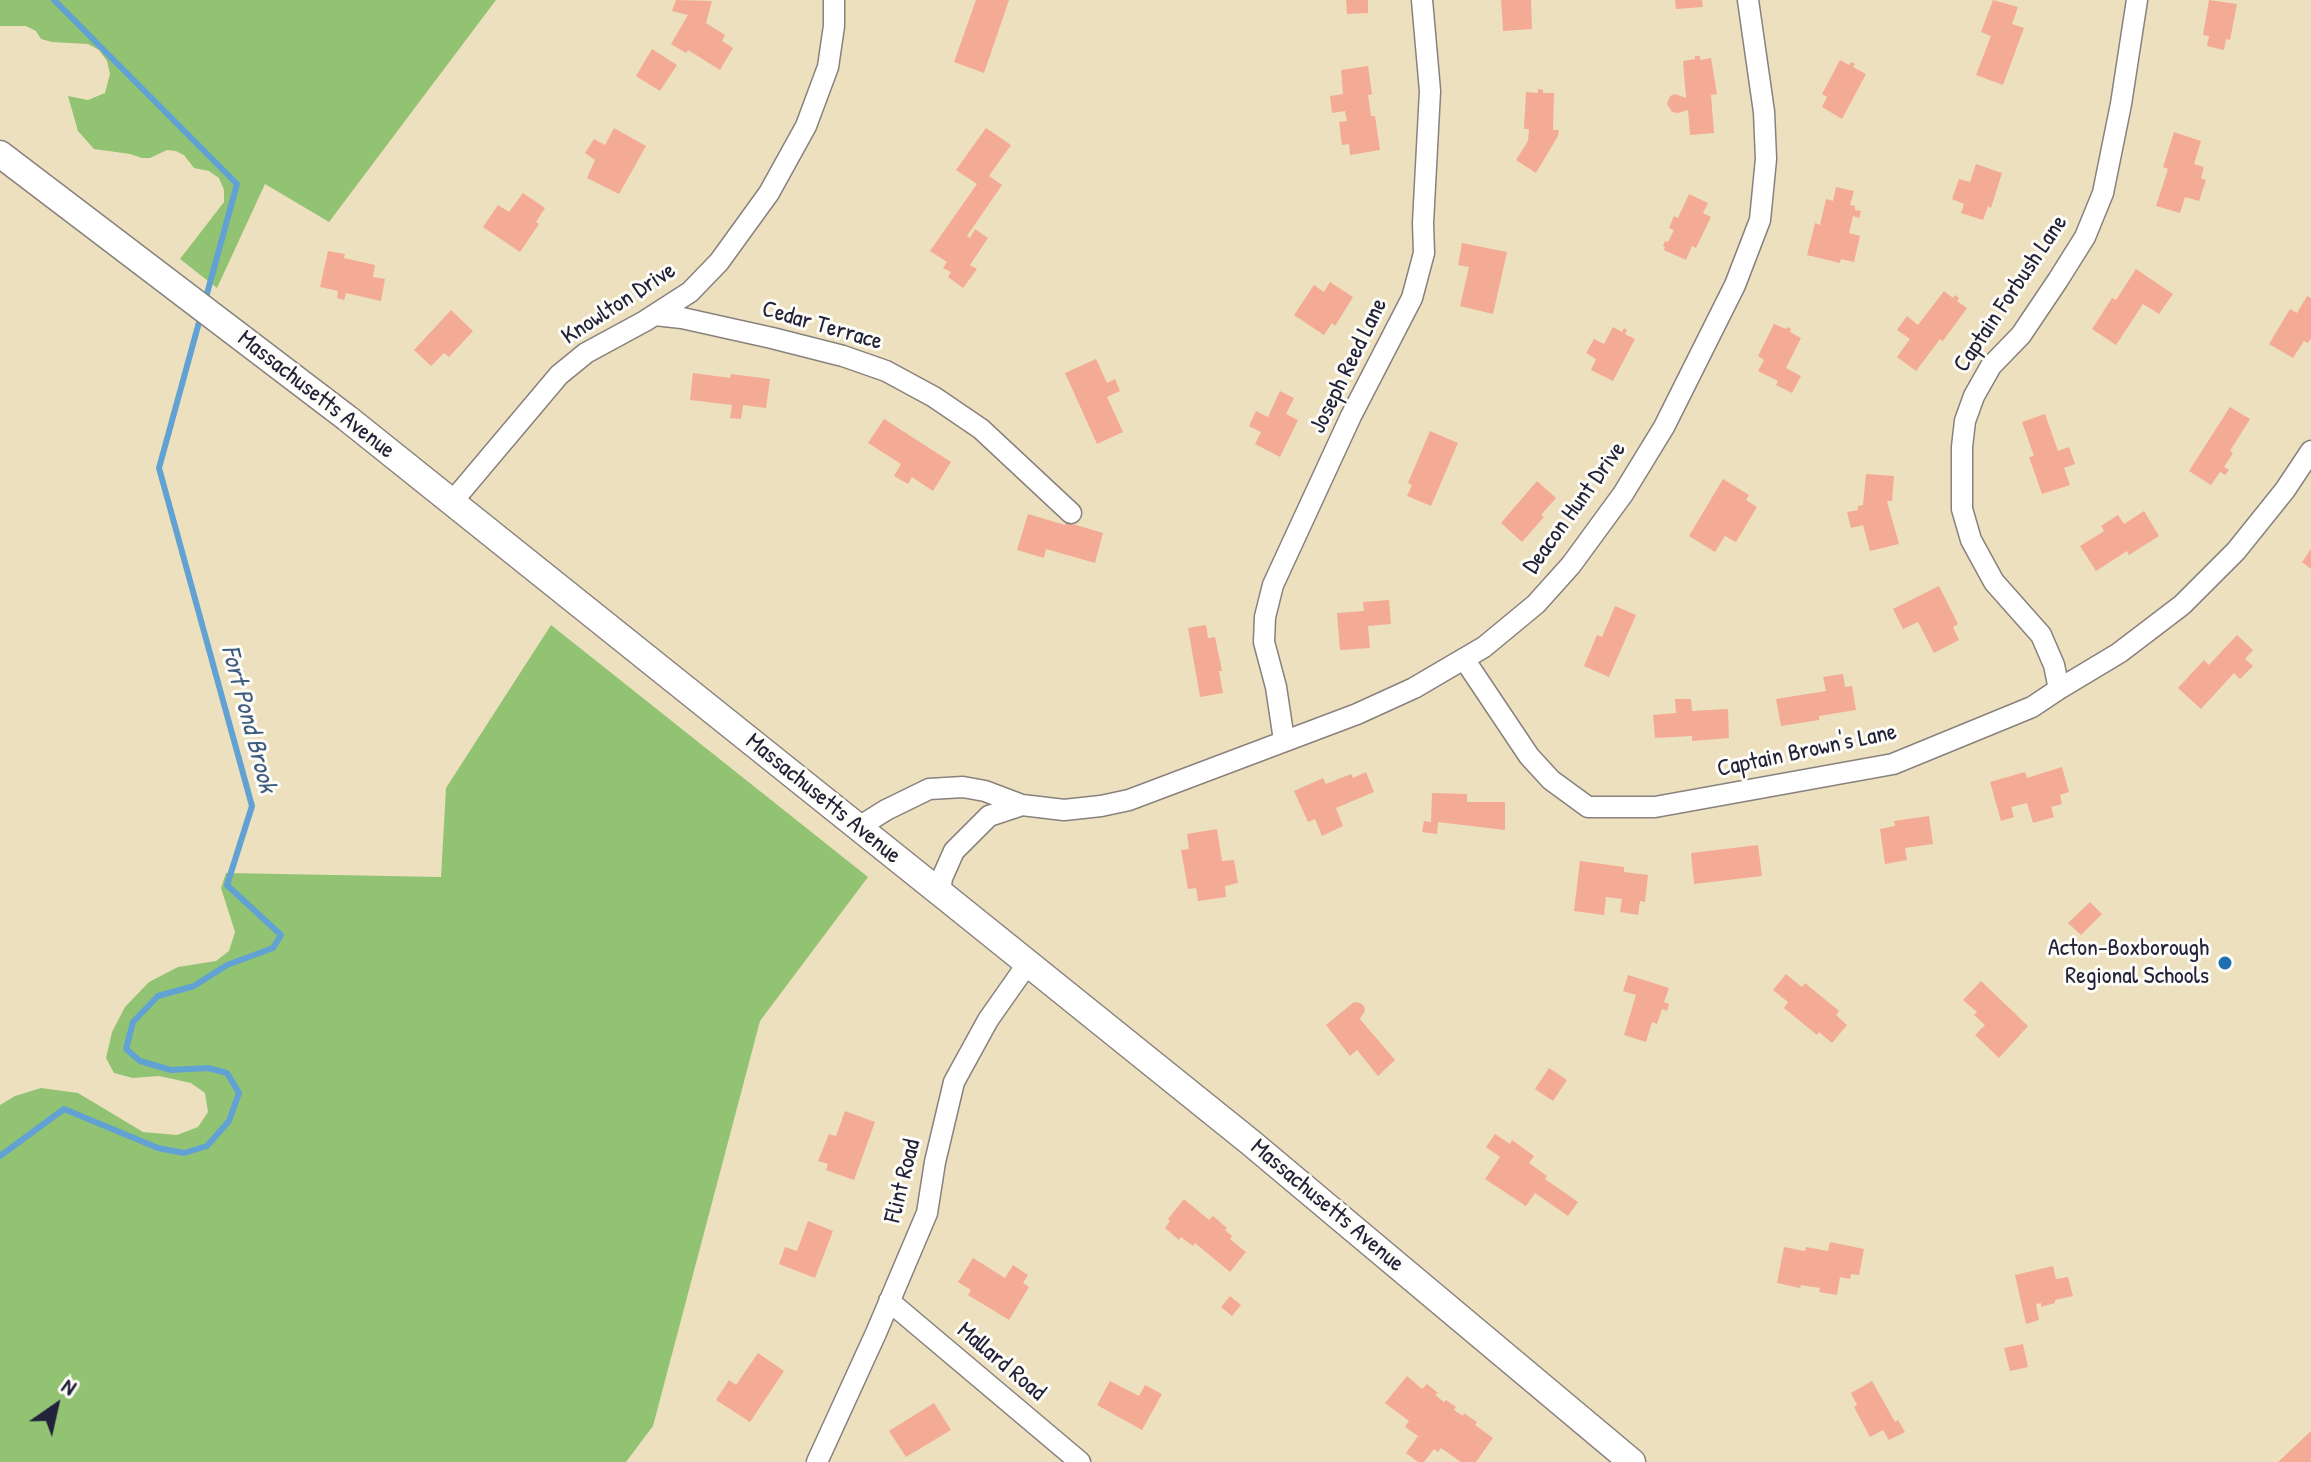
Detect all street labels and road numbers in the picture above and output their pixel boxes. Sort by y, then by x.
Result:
street label: Captain Forbush Lane [1948,210,2074,378]
street label: Knowlton Drive [557,257,681,351]
street label: Joseph Reed Lane [1304,294,1394,438]
street label: Cedar Terrace [759,295,885,357]
street label: Massachusetts Avenue [232,325,400,465]
street label: Deacon Hunt Drive [1517,436,1633,580]
street label: Captain Brown's Lane [1715,718,1899,784]
street label: Massachusetts Avenue [740,728,906,870]
street label: Massachusetts Avenue [1244,1133,1410,1279]
street label: Flint Road [879,1136,927,1226]
street label: Mallard Road [951,1317,1051,1407]

